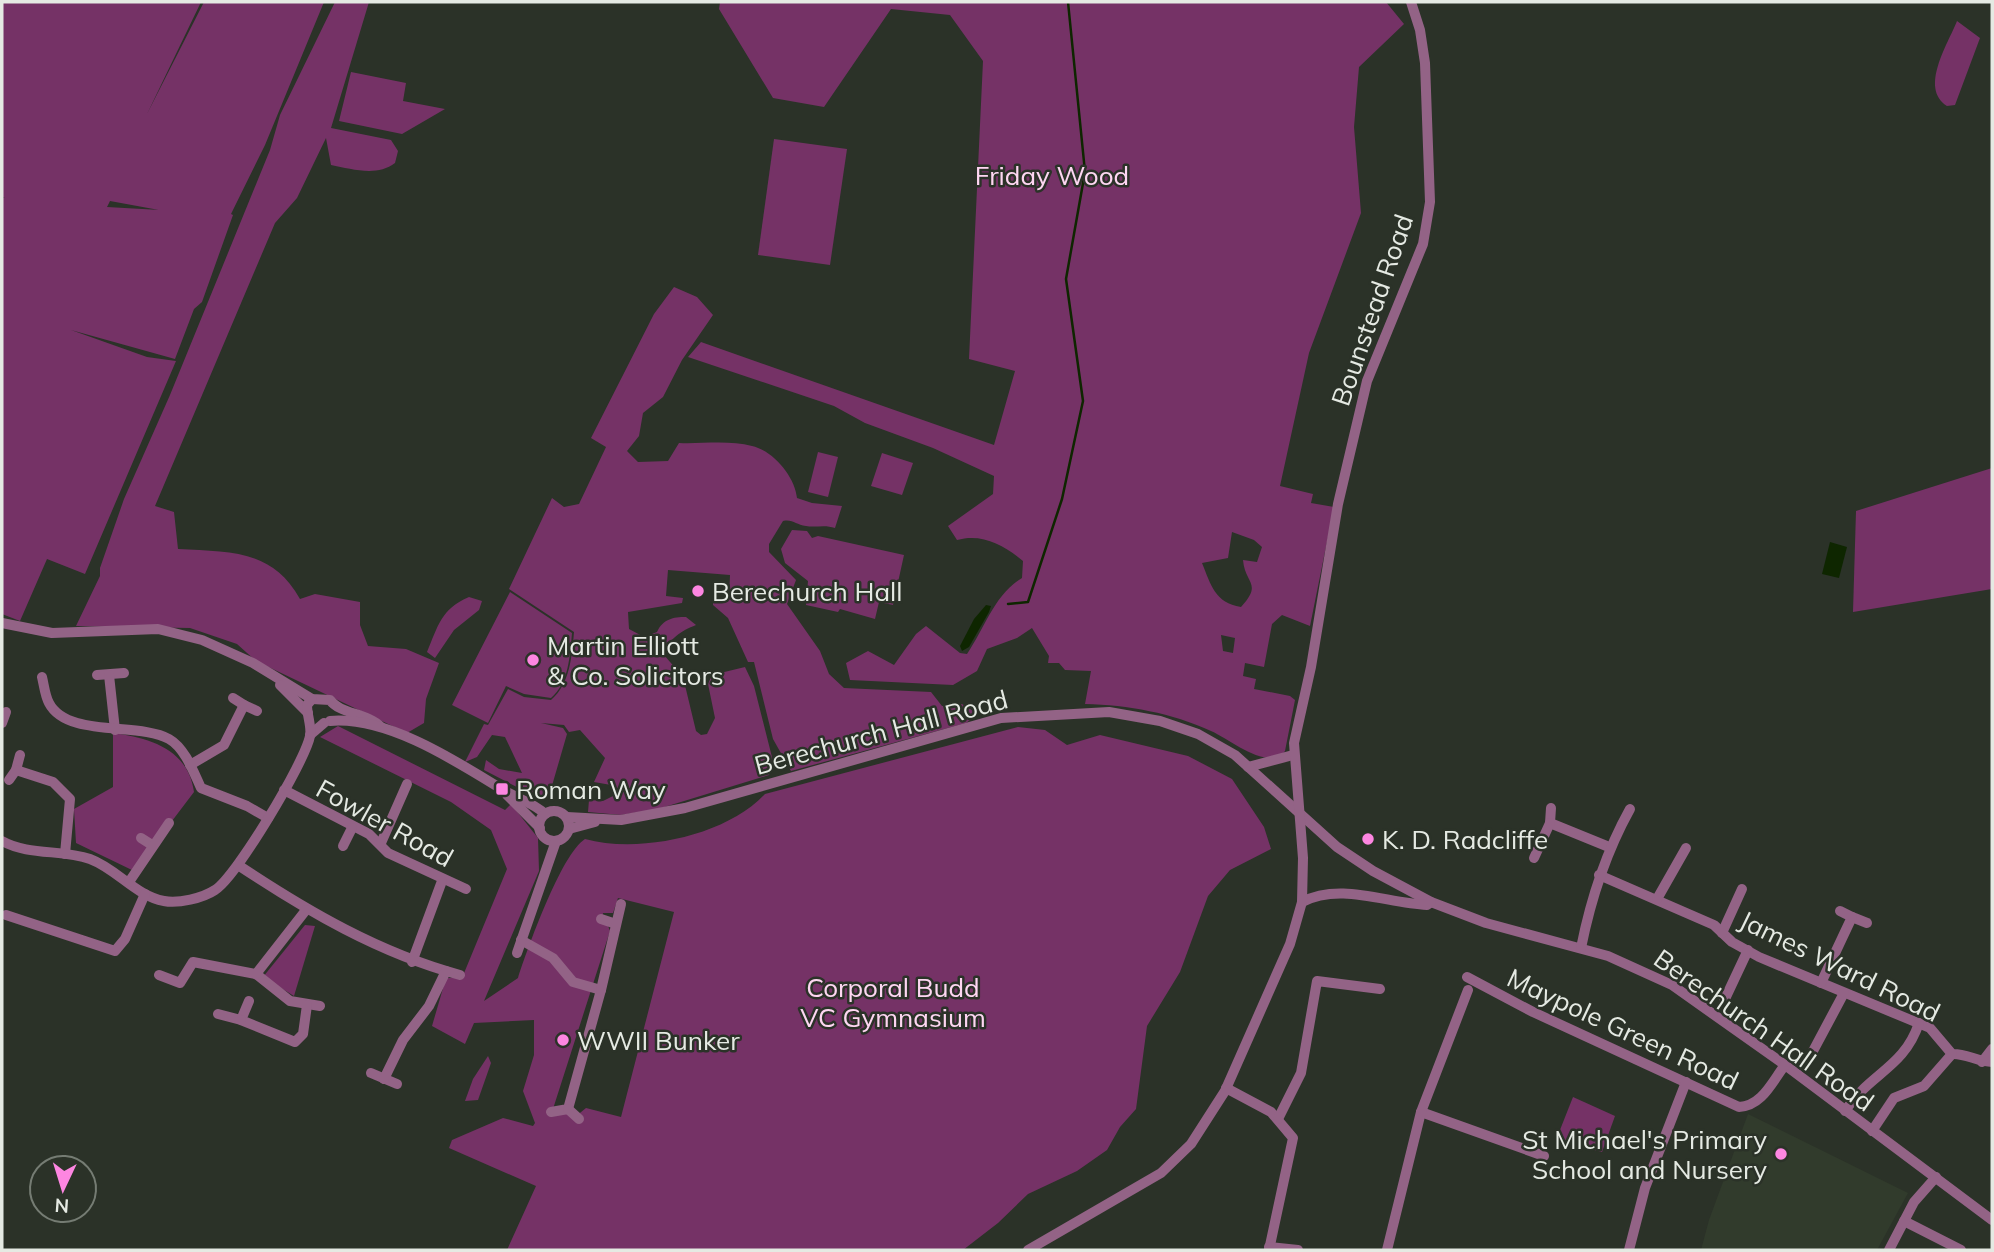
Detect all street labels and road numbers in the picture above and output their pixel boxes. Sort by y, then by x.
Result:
street label: Bounstead Road [1324,210,1420,410]
street label: Berechurch Hall Road [751,682,1011,782]
street label: Fowler Road [311,772,459,874]
street label: James Ward Road [1734,903,1946,1029]
street label: Berechurch Hall Road [1648,942,1880,1118]
street label: Maypole Green Road [1502,961,1744,1097]

